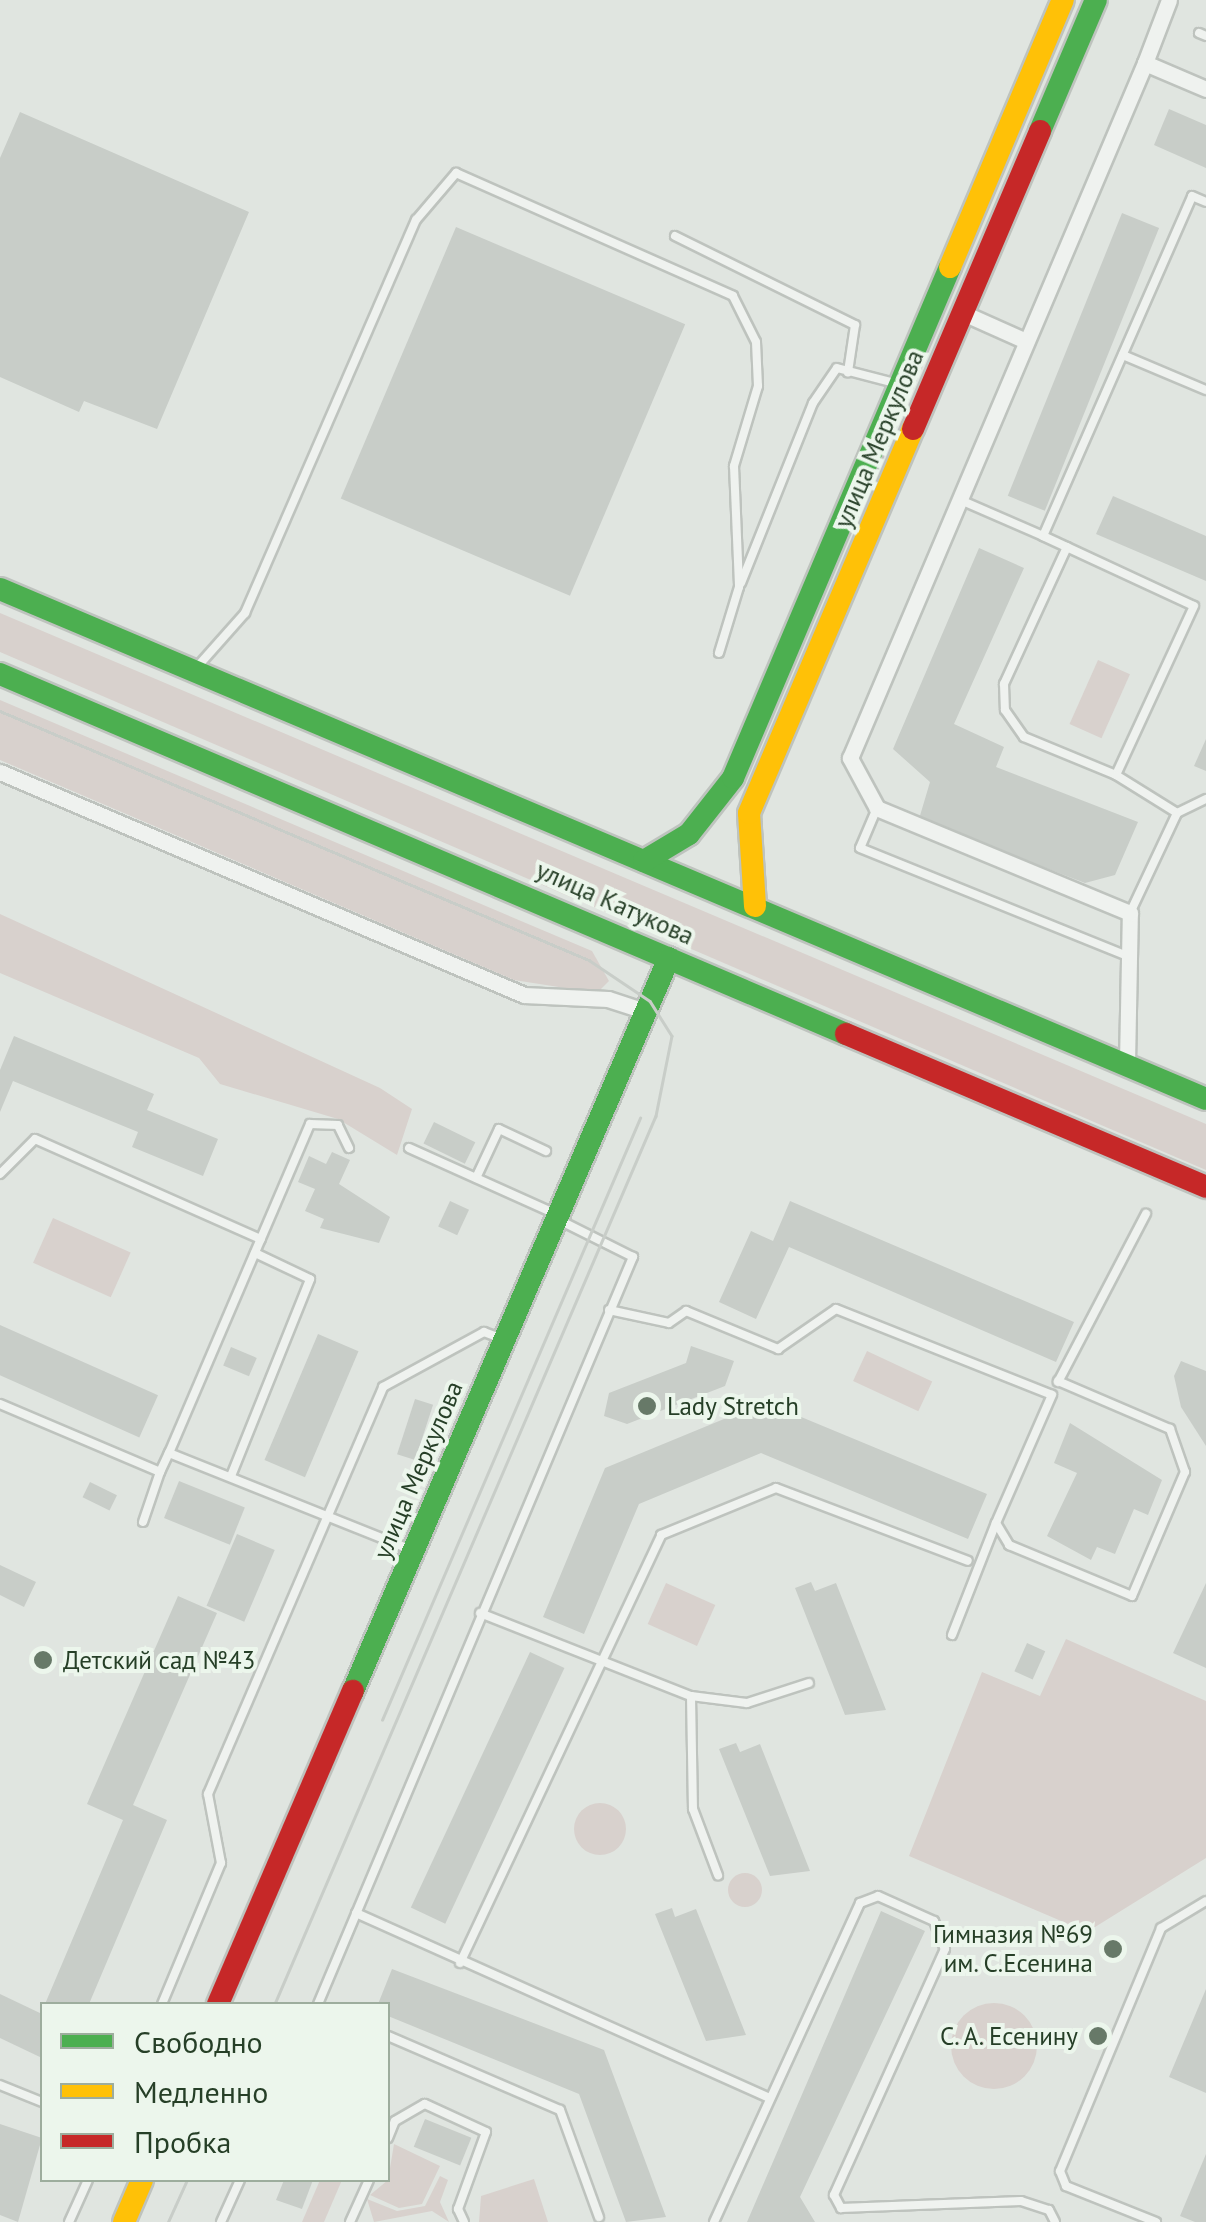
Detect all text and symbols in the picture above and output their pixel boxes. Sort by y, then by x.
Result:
street label: улица Меркулова [828,346,930,532]
street label: улица Катукова [531,855,699,951]
street label: улица Меркулова [367,1377,469,1563]
place label: Lady Stretch [667,1391,800,1421]
marker: Lady Stretch [636,1395,658,1417]
place label: Детский сад №43 [63,1645,255,1675]
marker: Детский сад №43 [32,1649,54,1671]
place label: Гимназия №69 им. С.Есенина [933,1920,1093,1979]
marker: Гимназия №69 им. С.Есенина [1102,1938,1124,1960]
legend [40,2002,390,2182]
place label: С. А. Есенину [935,2021,1078,2051]
text: Свободно [134,2022,263,2061]
marker: С. А. Есенину [1087,2025,1109,2047]
text: Медленно [134,2072,268,2111]
text: Пробка [134,2122,231,2161]

